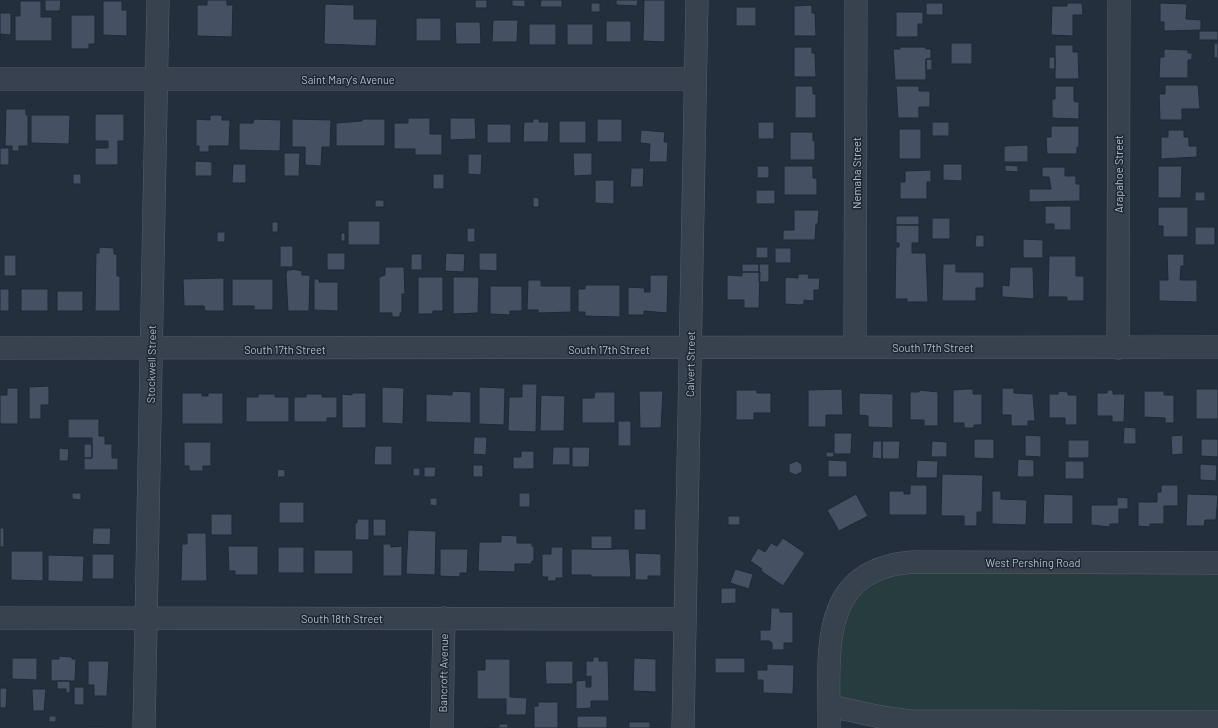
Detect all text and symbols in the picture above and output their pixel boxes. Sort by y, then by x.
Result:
street label: Saint Mary's Avenue [301,73,395,86]
street label: Arapahoe Street [1112,135,1125,213]
street label: Nemaha Street [850,137,863,209]
street label: Stockwell Street [144,325,158,403]
street label: Calvert Street [683,331,697,397]
street label: South 17th Street [892,341,974,354]
street label: South 17th Street [244,343,326,356]
street label: South 17th Street [568,343,650,356]
street label: West Pershing Road [986,556,1080,569]
street label: South 18th Street [301,612,383,625]
street label: Bancroft Avenue [436,633,450,713]

